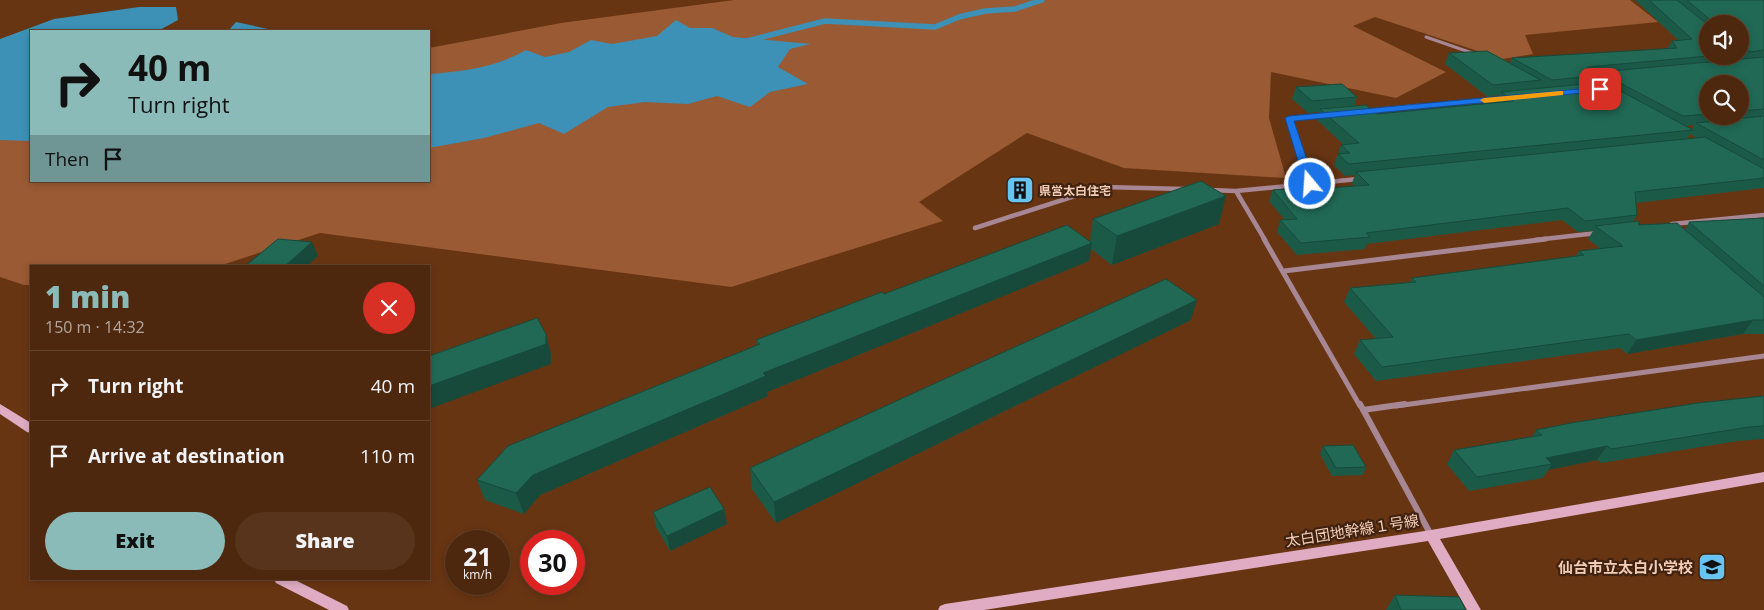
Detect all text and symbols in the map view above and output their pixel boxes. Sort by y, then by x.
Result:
map controls [1699,15,1749,125]
button: sound [1699,15,1749,65]
text: 40 m [128,44,211,91]
icon: right [45,50,110,115]
pin [1579,68,1621,110]
icon: arrive [1586,75,1614,103]
button: search [1699,75,1749,125]
text: Turn right [128,89,230,119]
icon: arrive [99,145,127,173]
text: Then [45,146,89,172]
position arrow [1283,157,1335,209]
building icon: 県営太白住宅 [1005,175,1035,205]
place label: 県営太白住宅 [1039,182,1111,199]
text: 1 min [45,276,130,317]
button: close [363,282,415,334]
text: 150 m · 14:32 [45,316,145,338]
icon: right [45,372,73,400]
text: Turn right [88,373,183,399]
text: 40 m [371,373,415,399]
icon: arrive [45,442,73,470]
text: Arrive at destination [88,443,285,469]
text: 110 m [360,443,415,469]
street label: 太白団地幹線１号線 [1284,510,1420,550]
button: Exit [45,512,225,570]
button: Share [235,512,415,570]
speed limit sign: 30 [520,530,585,595]
text: 21 [463,539,492,573]
school or university icon: 仙台市立太白小学校 [1697,552,1727,582]
place label: 仙台市立太白小学校 [1558,557,1693,577]
text: km/h [463,566,492,583]

